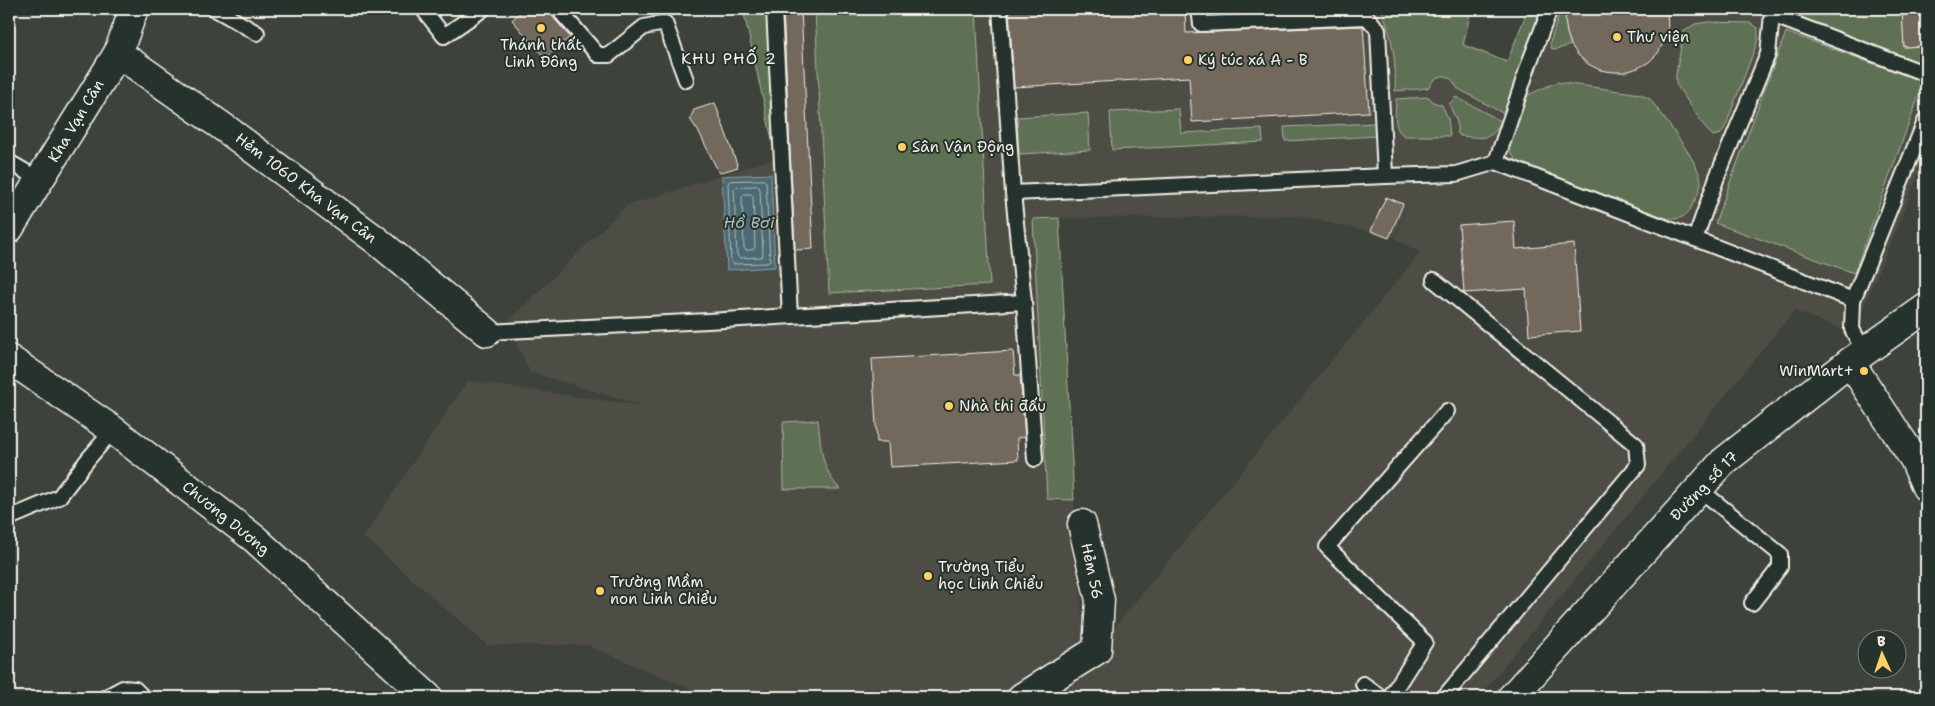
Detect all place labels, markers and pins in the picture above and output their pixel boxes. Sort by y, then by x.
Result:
marker: Thánh thất Linh Đông [535,22,547,34]
place label: Thư viện [1627,27,1689,47]
marker: Thư viện [1611,31,1623,43]
place label: Thánh thất Linh Đông [500,35,582,72]
place label: Ký túc xá A - B [1198,50,1308,70]
marker: Ký túc xá A - B [1182,54,1194,66]
place label: Sân Vận Động [912,137,1014,157]
marker: Sân Vận Động [896,141,908,153]
place label: WinMart+ [1779,361,1854,381]
marker: WinMart+ [1858,365,1870,377]
place label: Nhà thi đấu [959,396,1046,416]
marker: Nhà thi đấu [943,400,955,412]
place label: Trường Tiểu học Linh Chiểu [938,557,1044,594]
marker: Trường Tiểu học Linh Chiểu [922,570,934,582]
place label: Trường Mầm non Linh Chiểu [610,572,717,609]
marker: Trường Mầm non Linh Chiểu [594,585,606,597]

